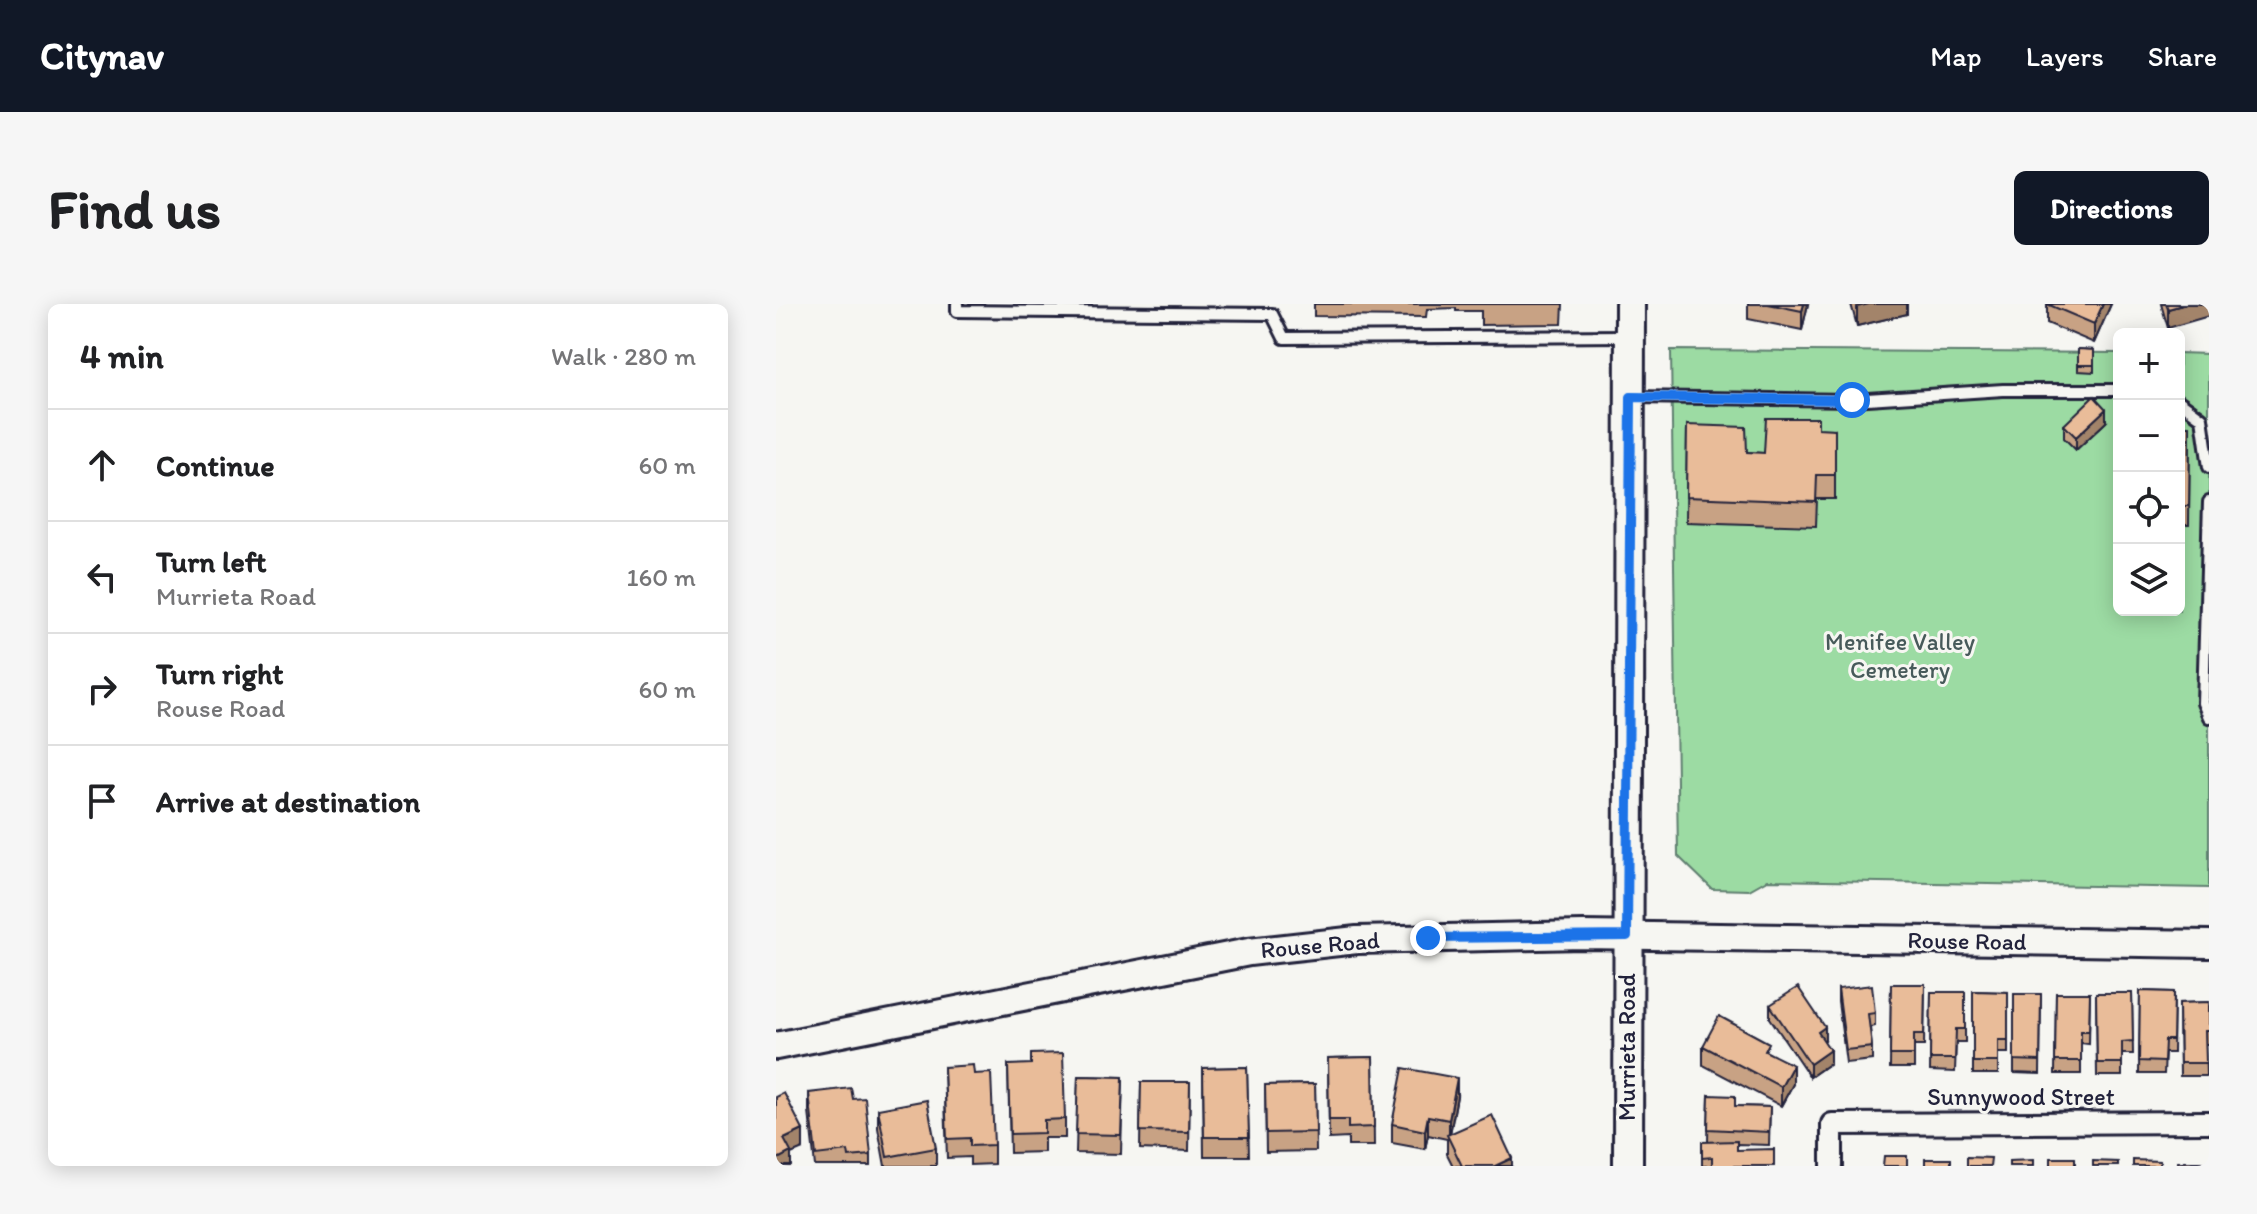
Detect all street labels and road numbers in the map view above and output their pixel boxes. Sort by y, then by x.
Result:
street label: Rouse Road [1259,925,1381,964]
street label: Rouse Road [1907,925,2027,956]
street label: Murrieta Road [1612,973,1641,1121]
street label: Sunnywood Street [1927,1082,2115,1111]

